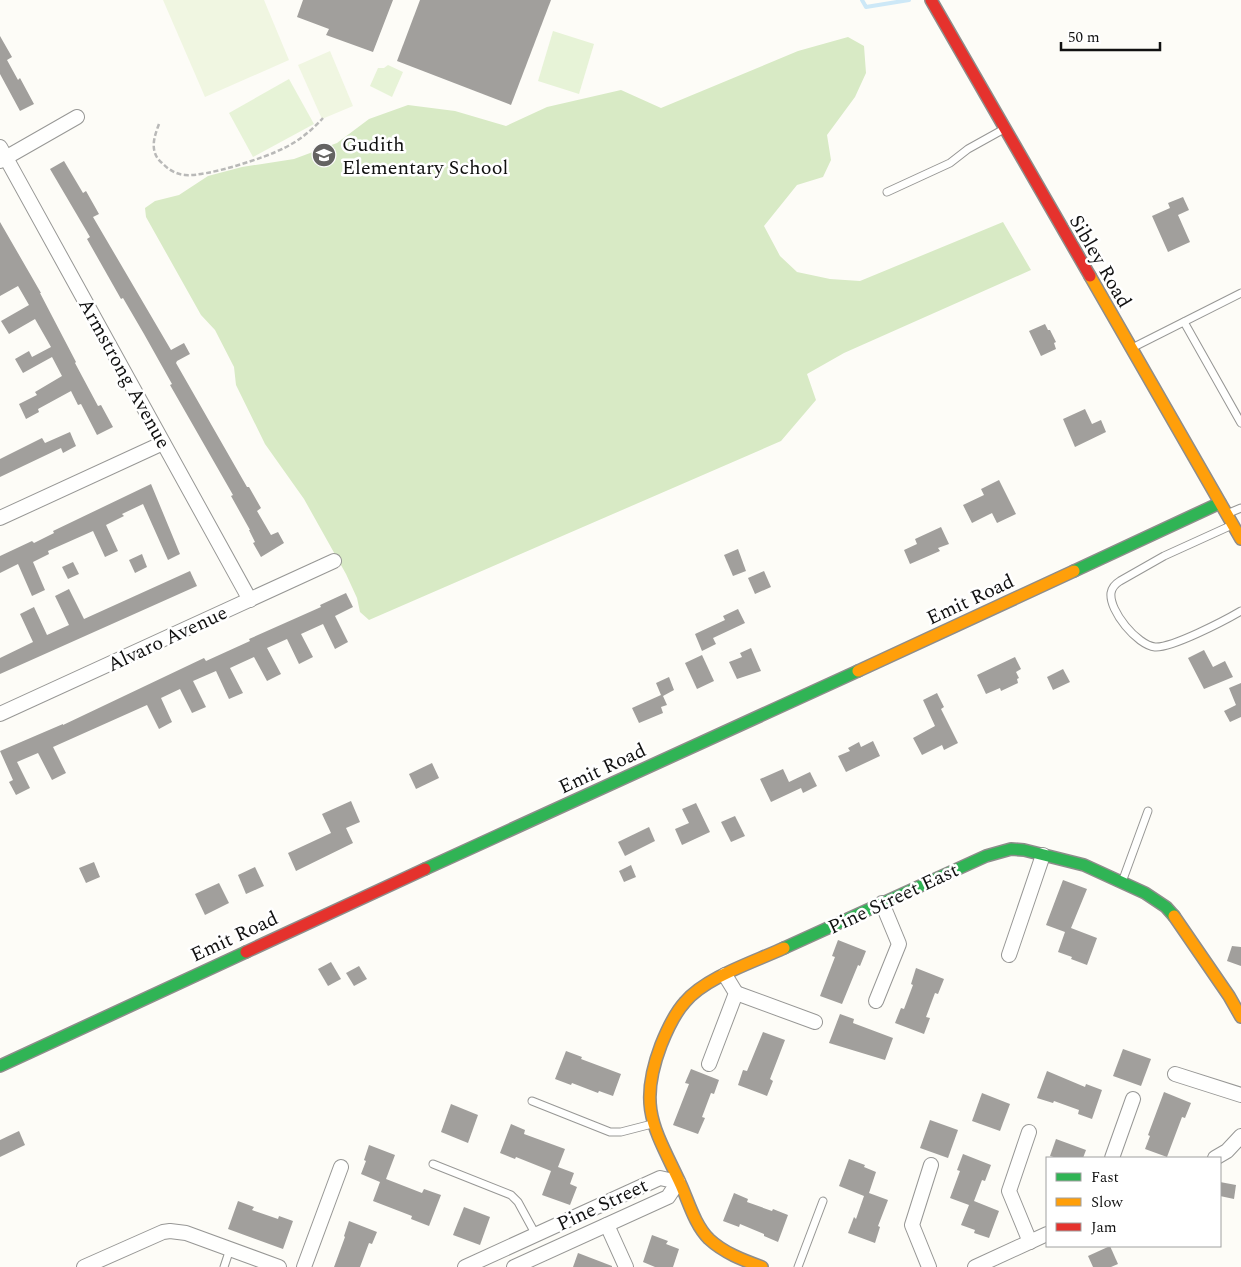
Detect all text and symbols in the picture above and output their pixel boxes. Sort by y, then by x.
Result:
scale bar [1061,20,1160,52]
text: 50 m [1068,26,1100,49]
place label: Gudith Elementary School [342,130,508,183]
school or university icon: Gudith Elementary School [311,142,337,168]
street label: Sibley Road [1061,209,1139,314]
street label: Armstrong Avenue [70,293,178,454]
street label: Emit Road [922,567,1019,633]
street label: Alvaro Avenue [102,598,233,680]
street label: Emit Road [554,736,651,802]
street label: Pine Street East [823,855,964,942]
street label: Emit Road [186,904,283,970]
legend [1046,1157,1221,1247]
text: Fast [1091,1166,1119,1189]
street label: Pine Street [552,1171,653,1239]
text: Slow [1091,1191,1123,1214]
text: Jam [1091,1216,1117,1239]

